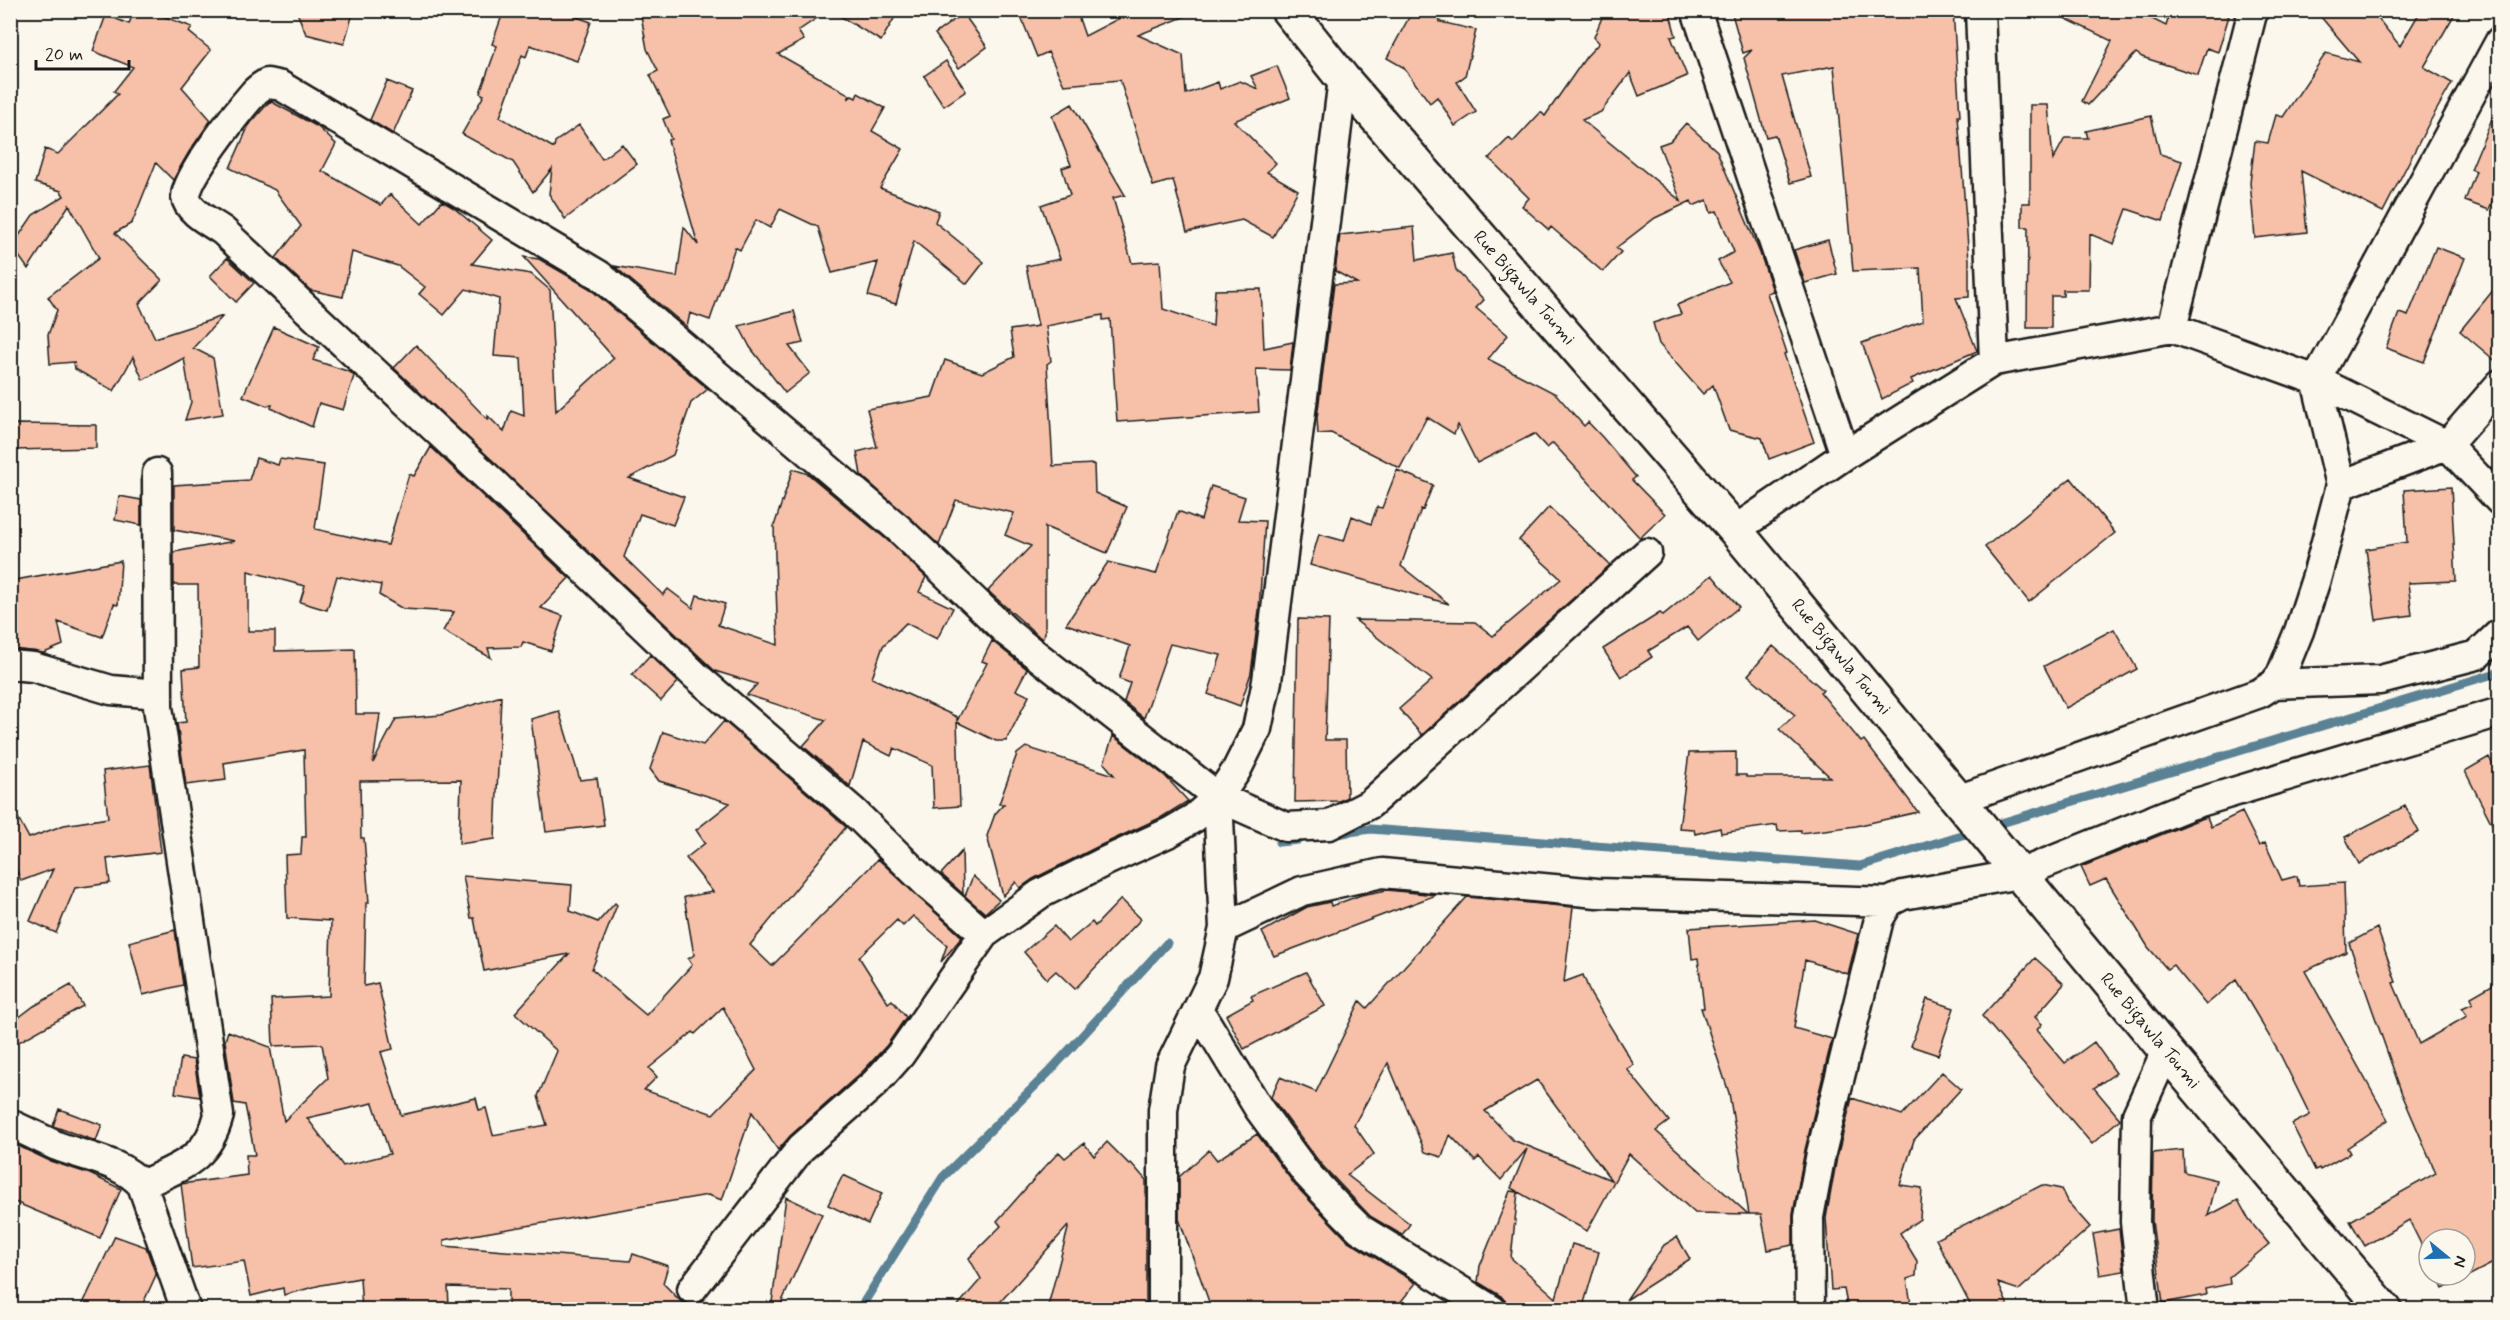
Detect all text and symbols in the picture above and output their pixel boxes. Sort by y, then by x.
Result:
scale bar [36,33,129,71]
text: 20 m [45,43,83,67]
street label: Rue Bigawla Toumi [1466,226,1581,352]
street label: Rue Bigawla Toumi [1784,594,1897,721]
street label: Rue Bigawla Toumi [2093,968,2206,1095]
north arrow [2417,1227,2477,1287]
text: N [2448,1253,2471,1270]

